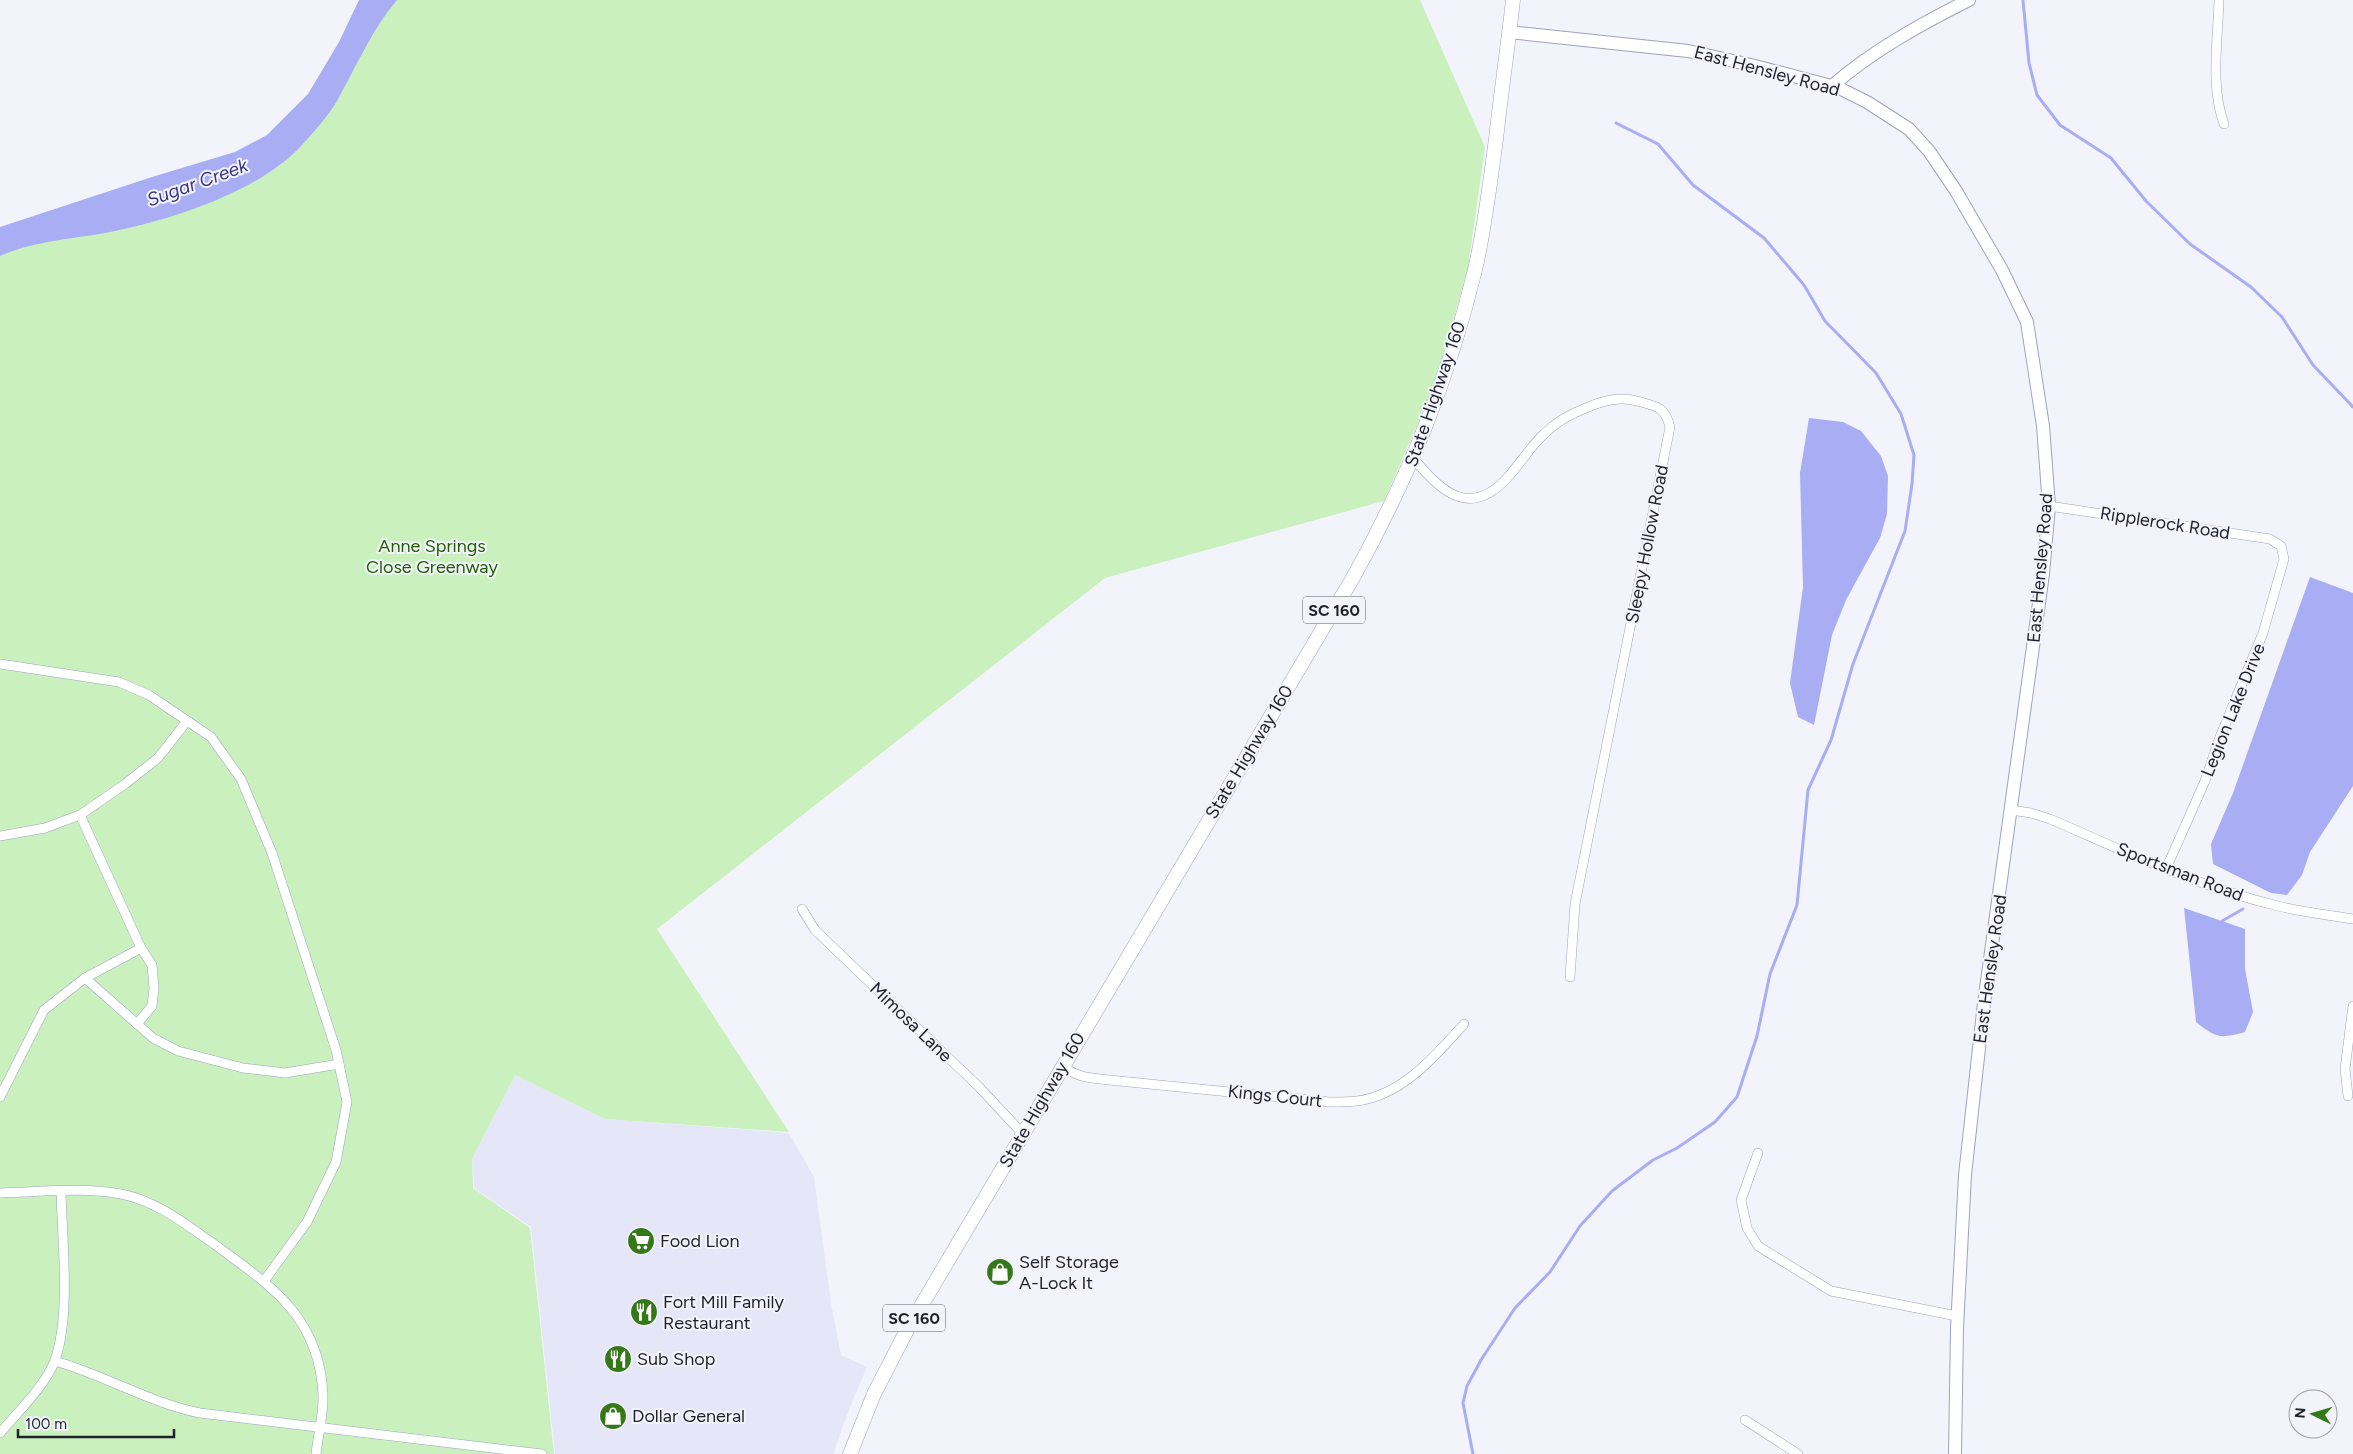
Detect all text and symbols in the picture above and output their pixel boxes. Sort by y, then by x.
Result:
street label: East Hensley Road [1692,41,1842,101]
water label: Sugar Creek [143,153,252,211]
street label: State Highway 160 [1400,318,1470,470]
street label: Sleepy Hollow Road [1621,463,1673,625]
street label: East Hensley Road [2022,492,2058,644]
street label: Ripplerock Road [2098,502,2232,544]
park label: Anne Springs Close Greenway [366,535,498,578]
road number: SC 160 [1303,596,1365,624]
street label: Legion Lake Drive [2196,640,2270,780]
street label: State Highway 160 [1200,681,1298,823]
street label: Sportsman Road [2114,838,2246,906]
street label: East Hensley Road [1969,893,2011,1045]
street label: Mimosa Lane [865,977,957,1067]
street label: State Highway 160 [994,1029,1090,1171]
street label: Kings Court [1227,1080,1324,1112]
supermarket icon: Food Lion [626,1226,656,1256]
place label: Food Lion [660,1230,740,1252]
place label: Self Storage A-Lock It [1019,1251,1119,1294]
shop icon: Self Storage A-Lock It [985,1257,1015,1287]
place label: Fort Mill Family Restaurant [663,1291,785,1334]
restaurant icon: Fort Mill Family Restaurant [629,1297,659,1327]
road number: SC 160 [883,1305,945,1332]
restaurant icon: Sub Shop [603,1344,633,1374]
place label: Sub Shop [637,1348,715,1370]
north arrow [2288,1389,2338,1439]
shop icon: Dollar General [598,1401,628,1431]
place label: Dollar General [632,1405,745,1427]
scale bar [18,1406,174,1438]
text: N [2292,1407,2309,1419]
text: 100 m [25,1415,67,1433]

